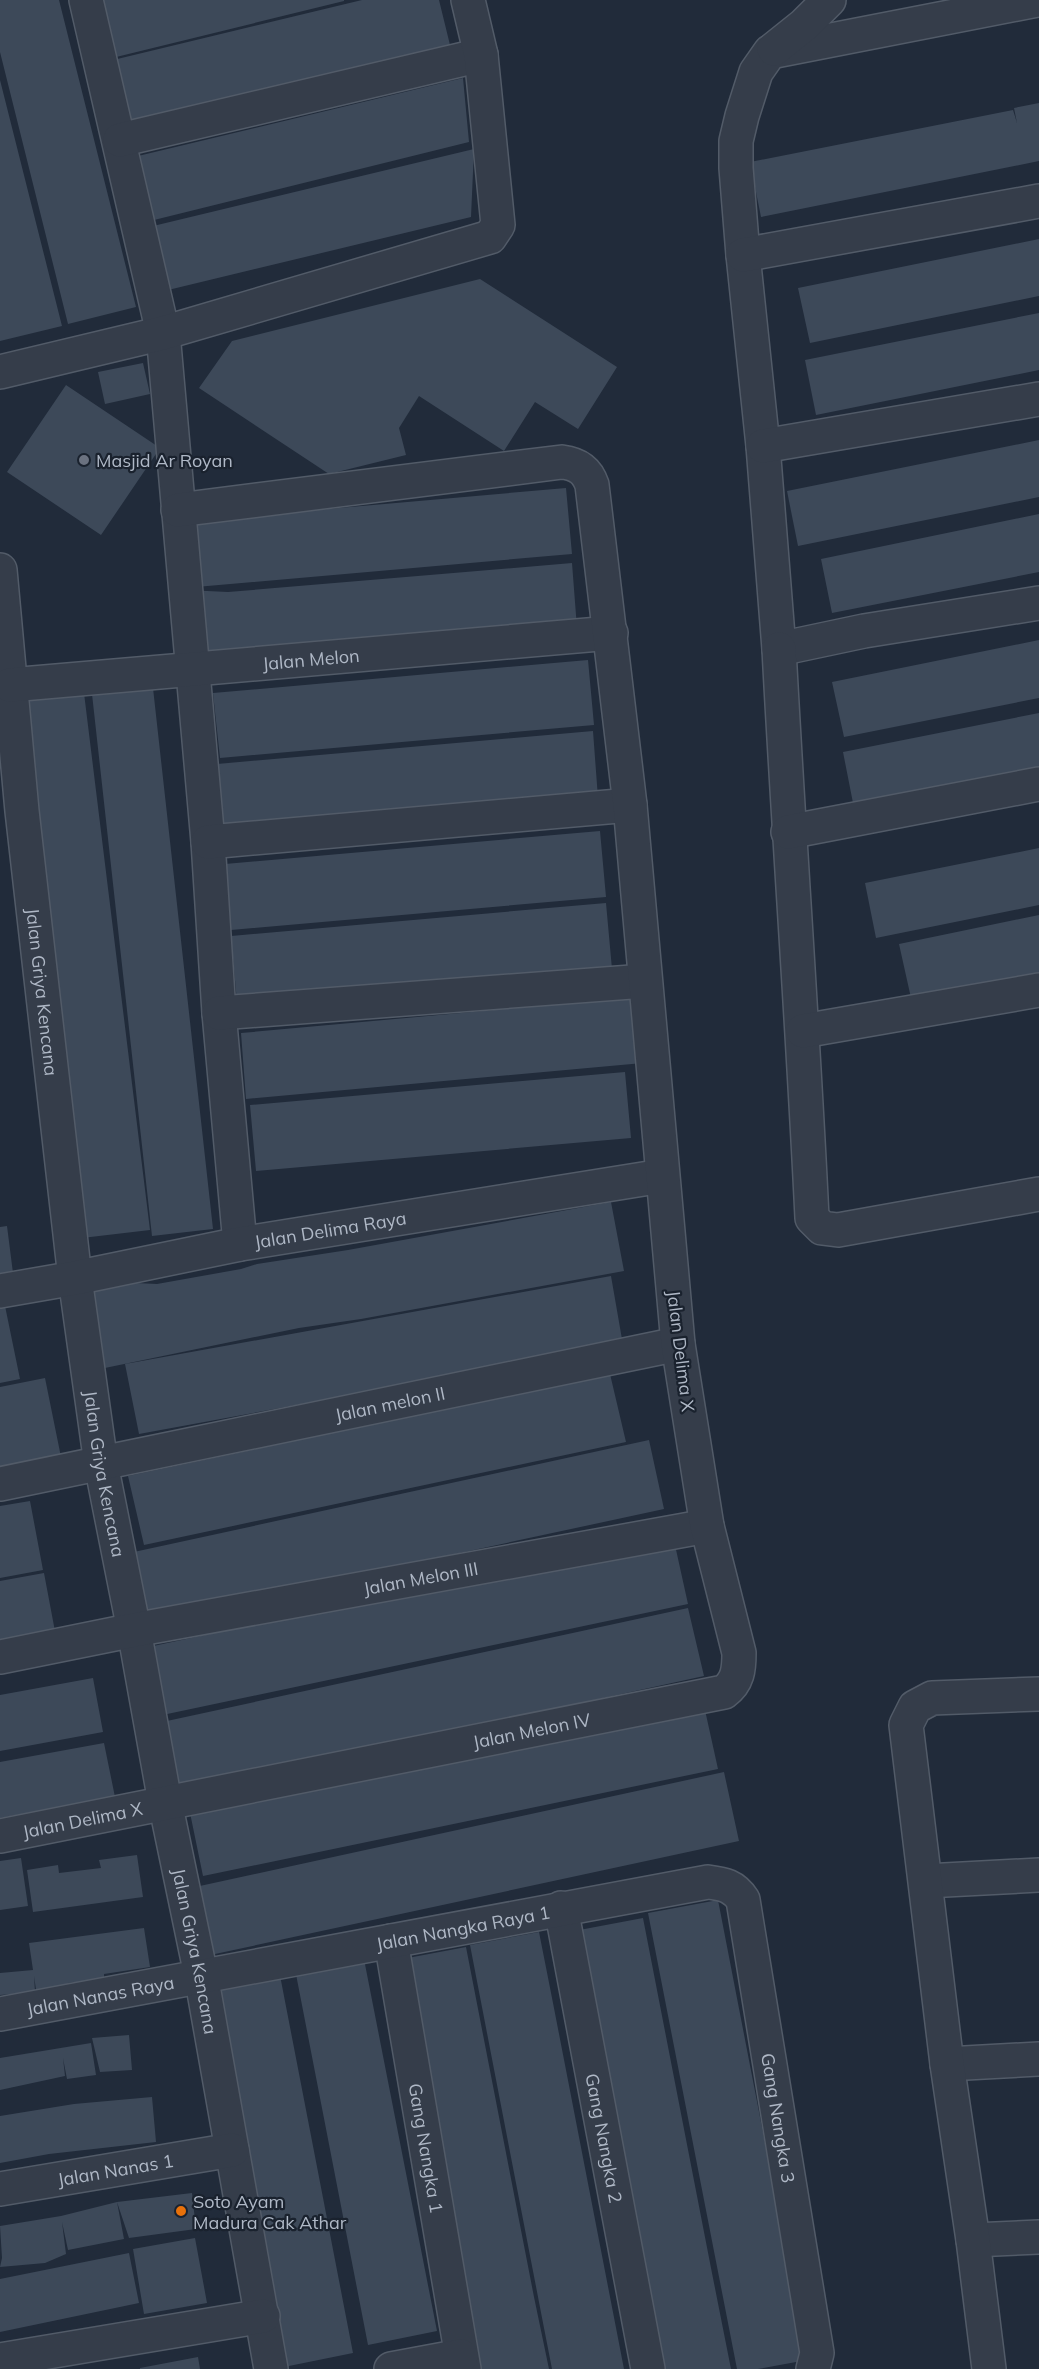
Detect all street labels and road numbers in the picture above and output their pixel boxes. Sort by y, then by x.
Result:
street label: Jalan Melon [261,643,360,675]
street label: Jalan Griya Kencana [22,907,63,1077]
street label: Jalan Delima Raya [253,1206,408,1253]
street label: Jalan Delima X [662,1289,700,1413]
street label: Jalan melon II [333,1381,447,1426]
street label: Jalan Griya Kencana [79,1389,131,1559]
street label: Jalan Melon III [361,1556,480,1600]
street label: Jalan Melon IV [471,1707,593,1753]
street label: Jalan Delima X [20,1796,145,1843]
street label: Jalan Griya Kencana [168,1866,223,2036]
street label: Jalan Nangka Raya 1 [374,1900,552,1955]
street label: Jalan Nanas Raya [25,1970,176,2020]
street label: Gang Nangka 3 [757,2051,801,2185]
street label: Gang Nangka 2 [581,2071,628,2205]
street label: Gang Nangka 1 [404,2081,449,2215]
street label: Jalan Nanas 1 [56,2149,175,2191]

